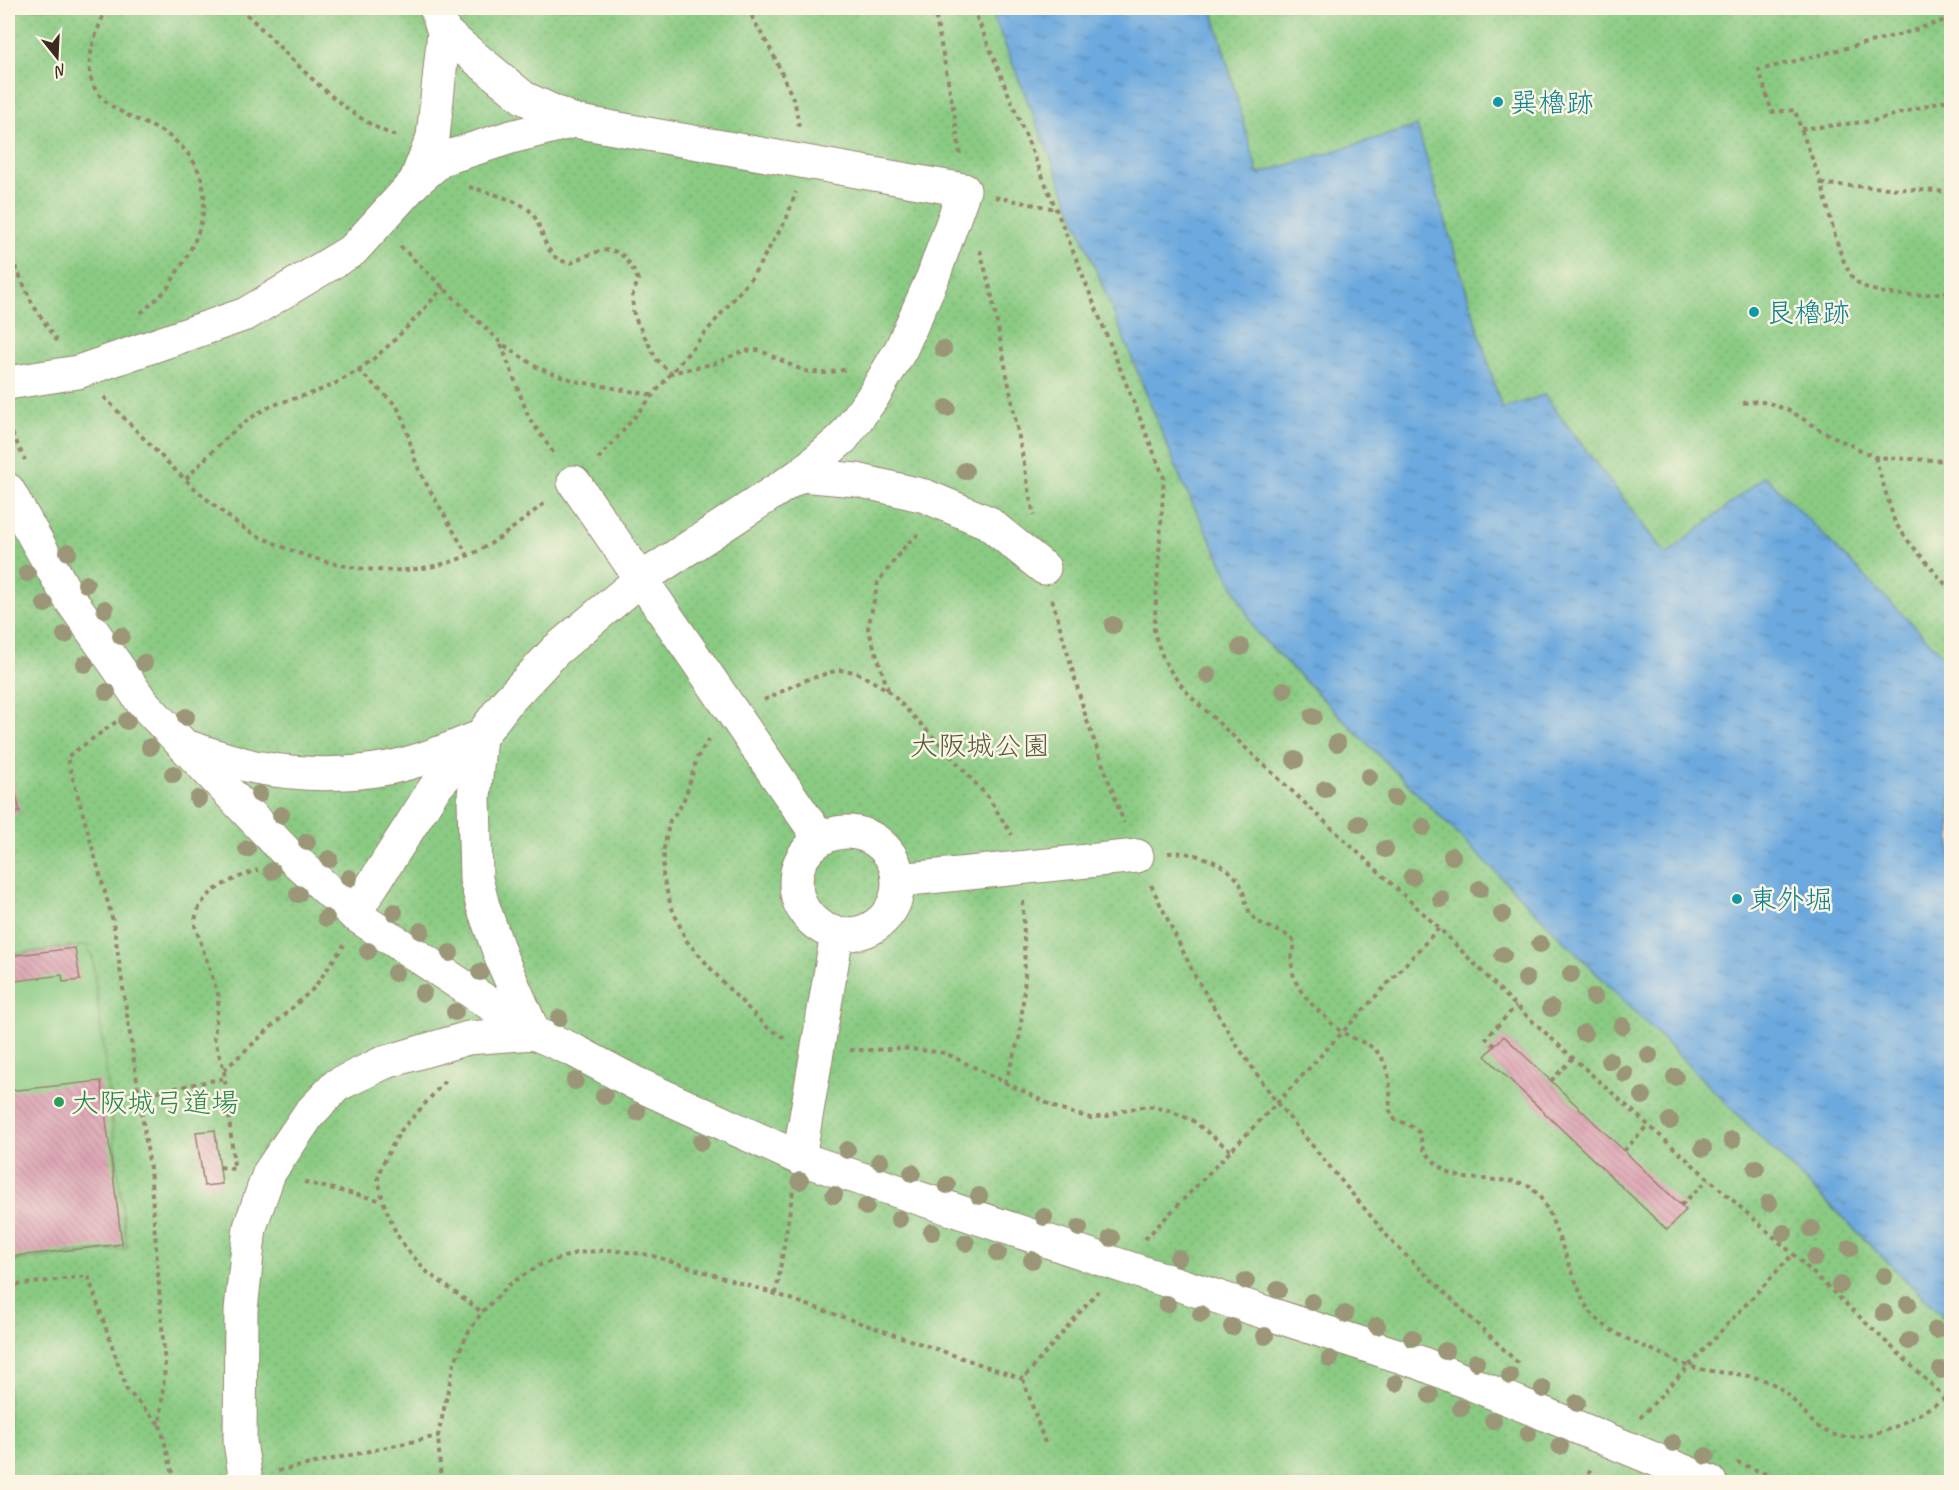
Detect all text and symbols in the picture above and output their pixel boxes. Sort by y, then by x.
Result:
north arrow [27,27,87,87]
text: N [51,59,69,82]
place label: 巽櫓跡 [1510,85,1594,120]
marker: 巽櫓跡 [1491,95,1505,109]
place label: 艮櫓跡 [1766,295,1850,330]
marker: 艮櫓跡 [1747,305,1761,319]
park label: 大阪城公園 [910,728,1050,763]
place label: 東外堀 [1749,882,1833,917]
marker: 東外堀 [1730,892,1744,906]
place label: 大阪城弓道場 [71,1085,239,1120]
marker: 大阪城弓道場 [52,1095,66,1109]

